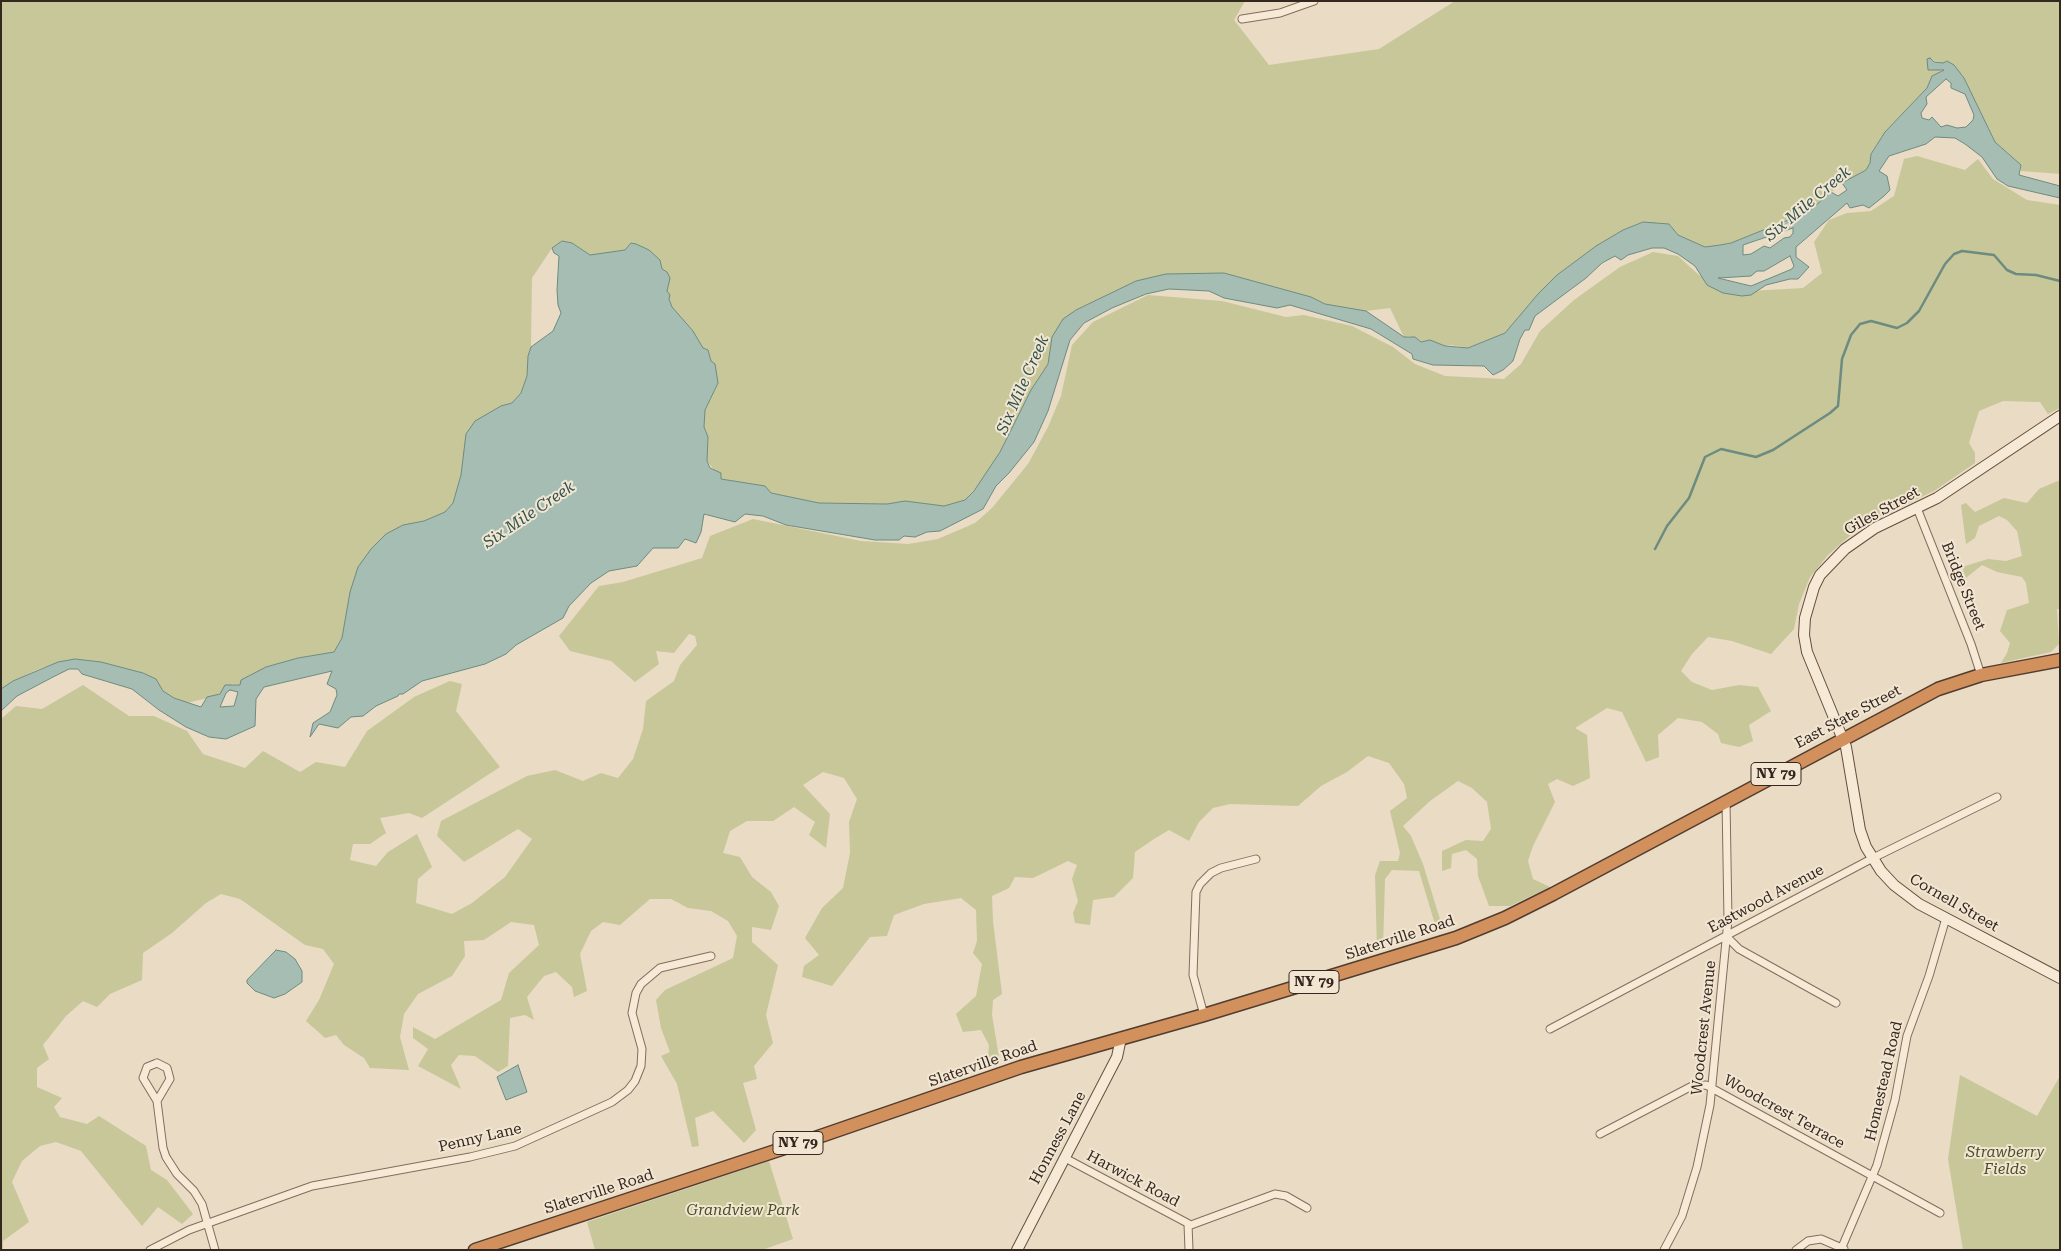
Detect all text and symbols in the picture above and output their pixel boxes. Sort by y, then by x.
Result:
water label: Six Mile Creek [1761,162,1855,246]
water label: Six Mile Creek [993,333,1053,437]
water label: Six Mile Creek [480,477,578,553]
street label: Giles Street [1841,483,1923,539]
street label: Bridge Street [1937,539,1989,633]
street label: East State Street [1792,681,1904,753]
road number: NY 79 [1751,762,1801,786]
street label: Eastwood Avenue [1705,861,1827,937]
street label: Cornell Street [1906,870,2002,936]
street label: Slaterville Road [1343,912,1457,964]
street label: Woodcrest Avenue [1688,960,1720,1096]
road number: NY 79 [1289,970,1339,994]
street label: Homestead Road [1861,1019,1907,1143]
street label: Slaterville Road [926,1037,1040,1091]
street label: Woodcrest Terrace [1720,1071,1848,1153]
street label: Honness Lane [1026,1088,1090,1188]
street label: Penny Lane [437,1120,523,1156]
road number: NY 79 [773,1132,823,1154]
park label: Strawberry Fields [1966,1144,2044,1179]
street label: Harwick Road [1083,1147,1183,1211]
street label: Slaterville Road [542,1166,656,1218]
park label: Grandview Park [687,1202,799,1220]

